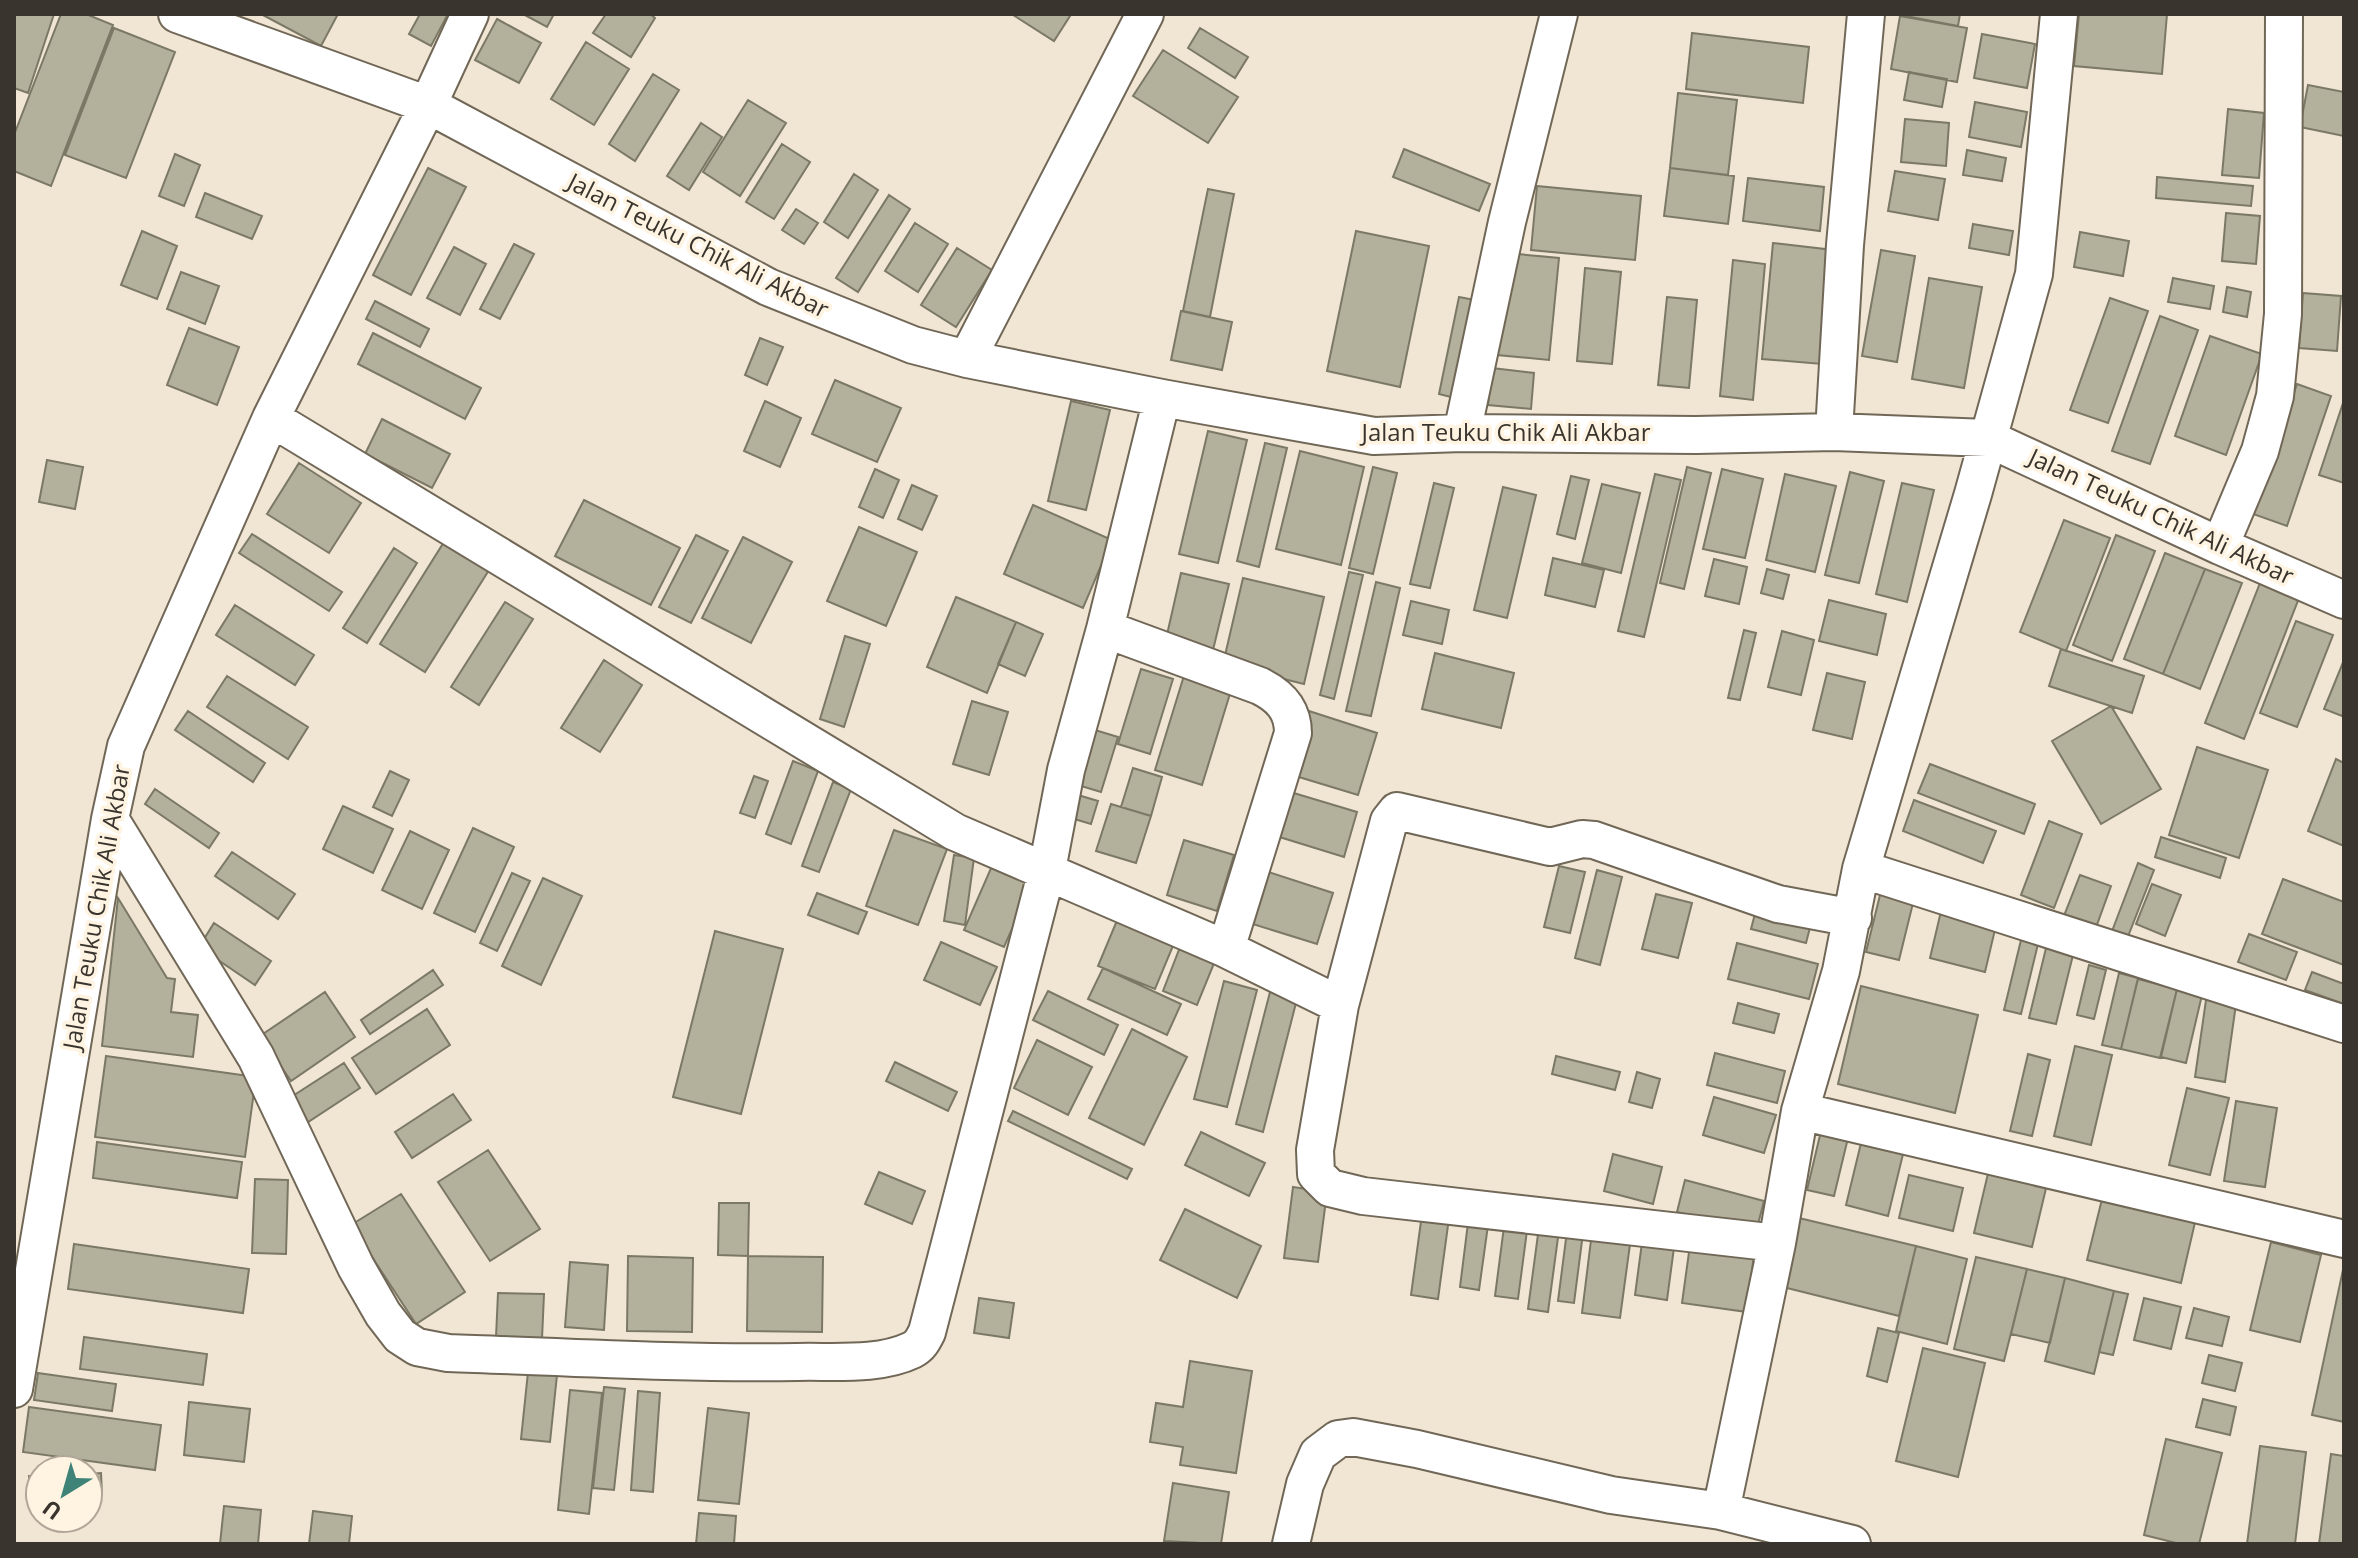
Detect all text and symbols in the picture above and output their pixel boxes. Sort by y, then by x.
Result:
street label: Jalan Teuku Chik Ali Akbar [561,163,835,325]
street label: Jalan Teuku Chik Ali Akbar [1360,415,1651,448]
street label: Jalan Teuku Chik Ali Akbar [2022,439,2300,592]
street label: Jalan Teuku Chik Ali Akbar [54,761,137,1054]
north arrow [24,1454,104,1534]
text: U [36,1494,67,1528]

